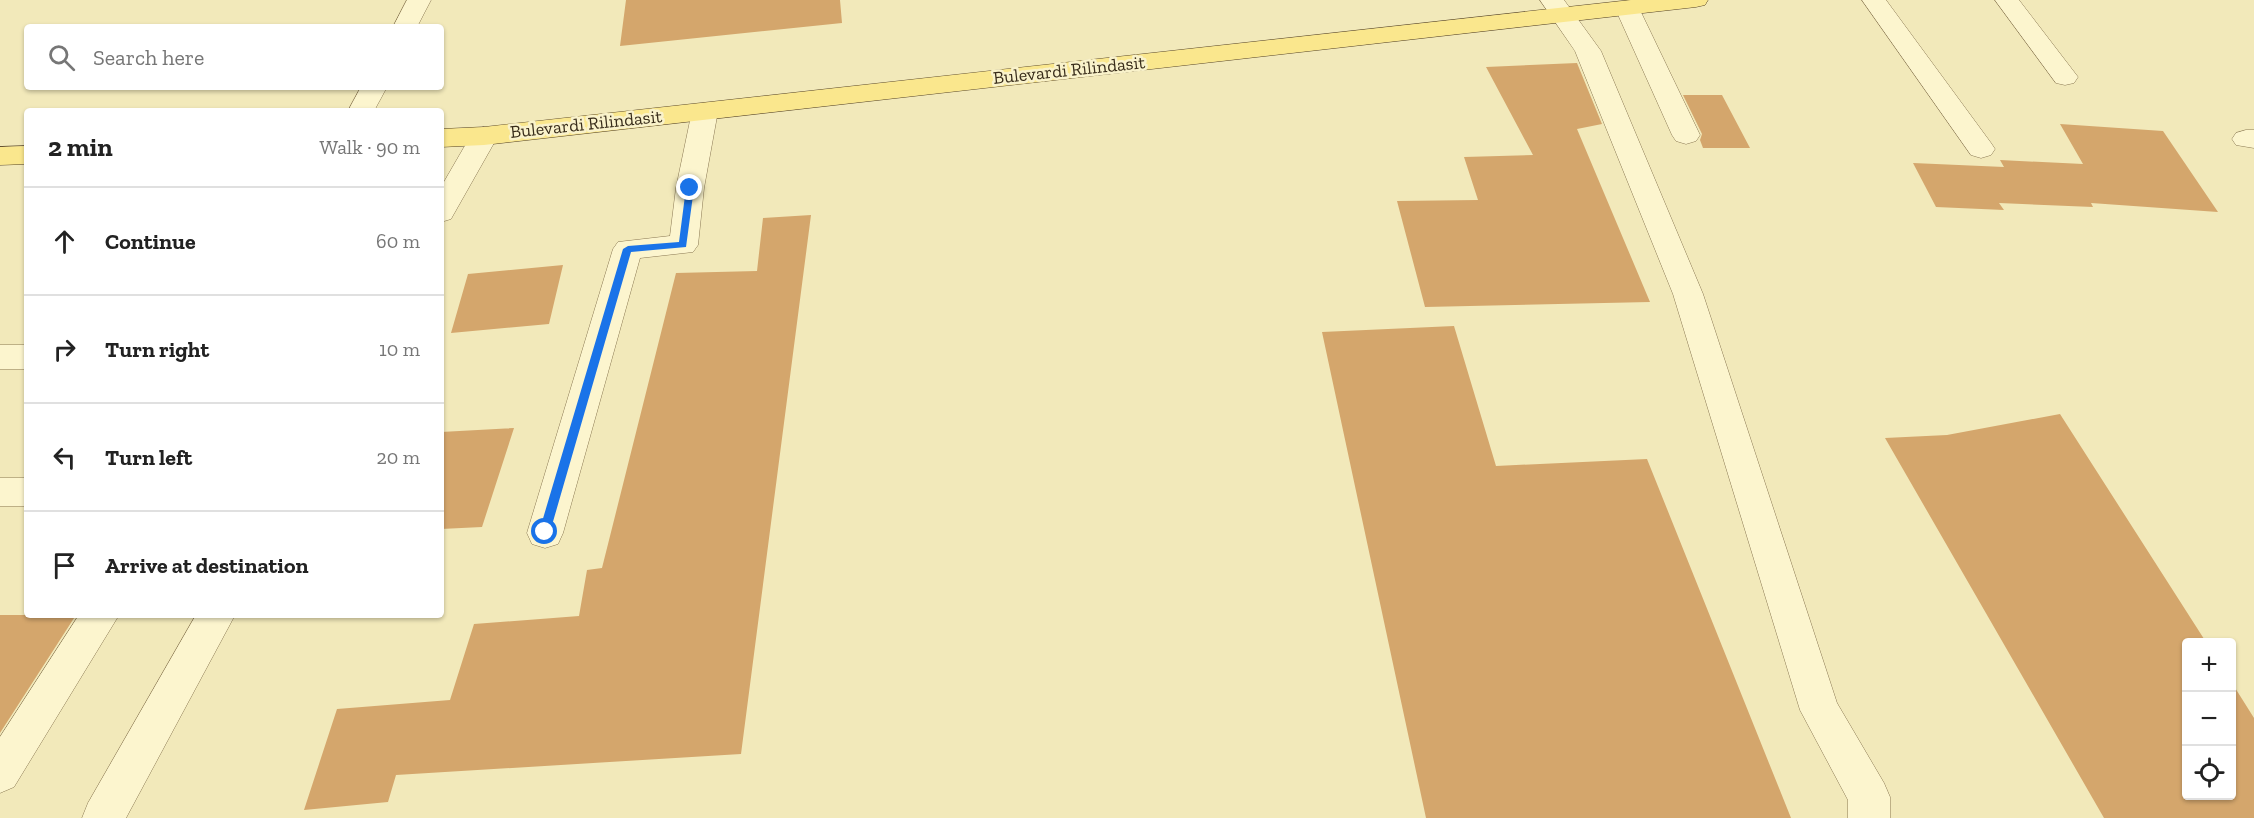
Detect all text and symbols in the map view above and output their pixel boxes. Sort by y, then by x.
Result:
search box [24,24,444,90]
icon: search [45,41,78,74]
text: Search here [93,44,204,71]
street label: Bulevardi Rilindasit [992,51,1146,89]
street label: Bulevardi Rilindasit [509,105,663,143]
text: 2 min [48,131,113,163]
text: Walk · 90 m [319,135,420,159]
route end [676,174,702,200]
icon: ahead [48,225,81,258]
text: Continue [105,228,196,255]
text: 60 m [376,229,420,253]
icon: right [48,333,81,366]
text: Turn right [105,336,209,363]
text: 10 m [379,337,420,361]
icon: left [48,441,81,474]
text: Turn left [105,444,192,471]
text: 20 m [376,445,420,469]
route start [531,518,557,544]
icon: arrive [48,549,81,582]
text: Arrive at destination [105,552,308,579]
map controls [2182,638,2236,800]
button: + [2182,638,2236,692]
button: − [2182,692,2236,746]
button: locate [2182,746,2236,800]

